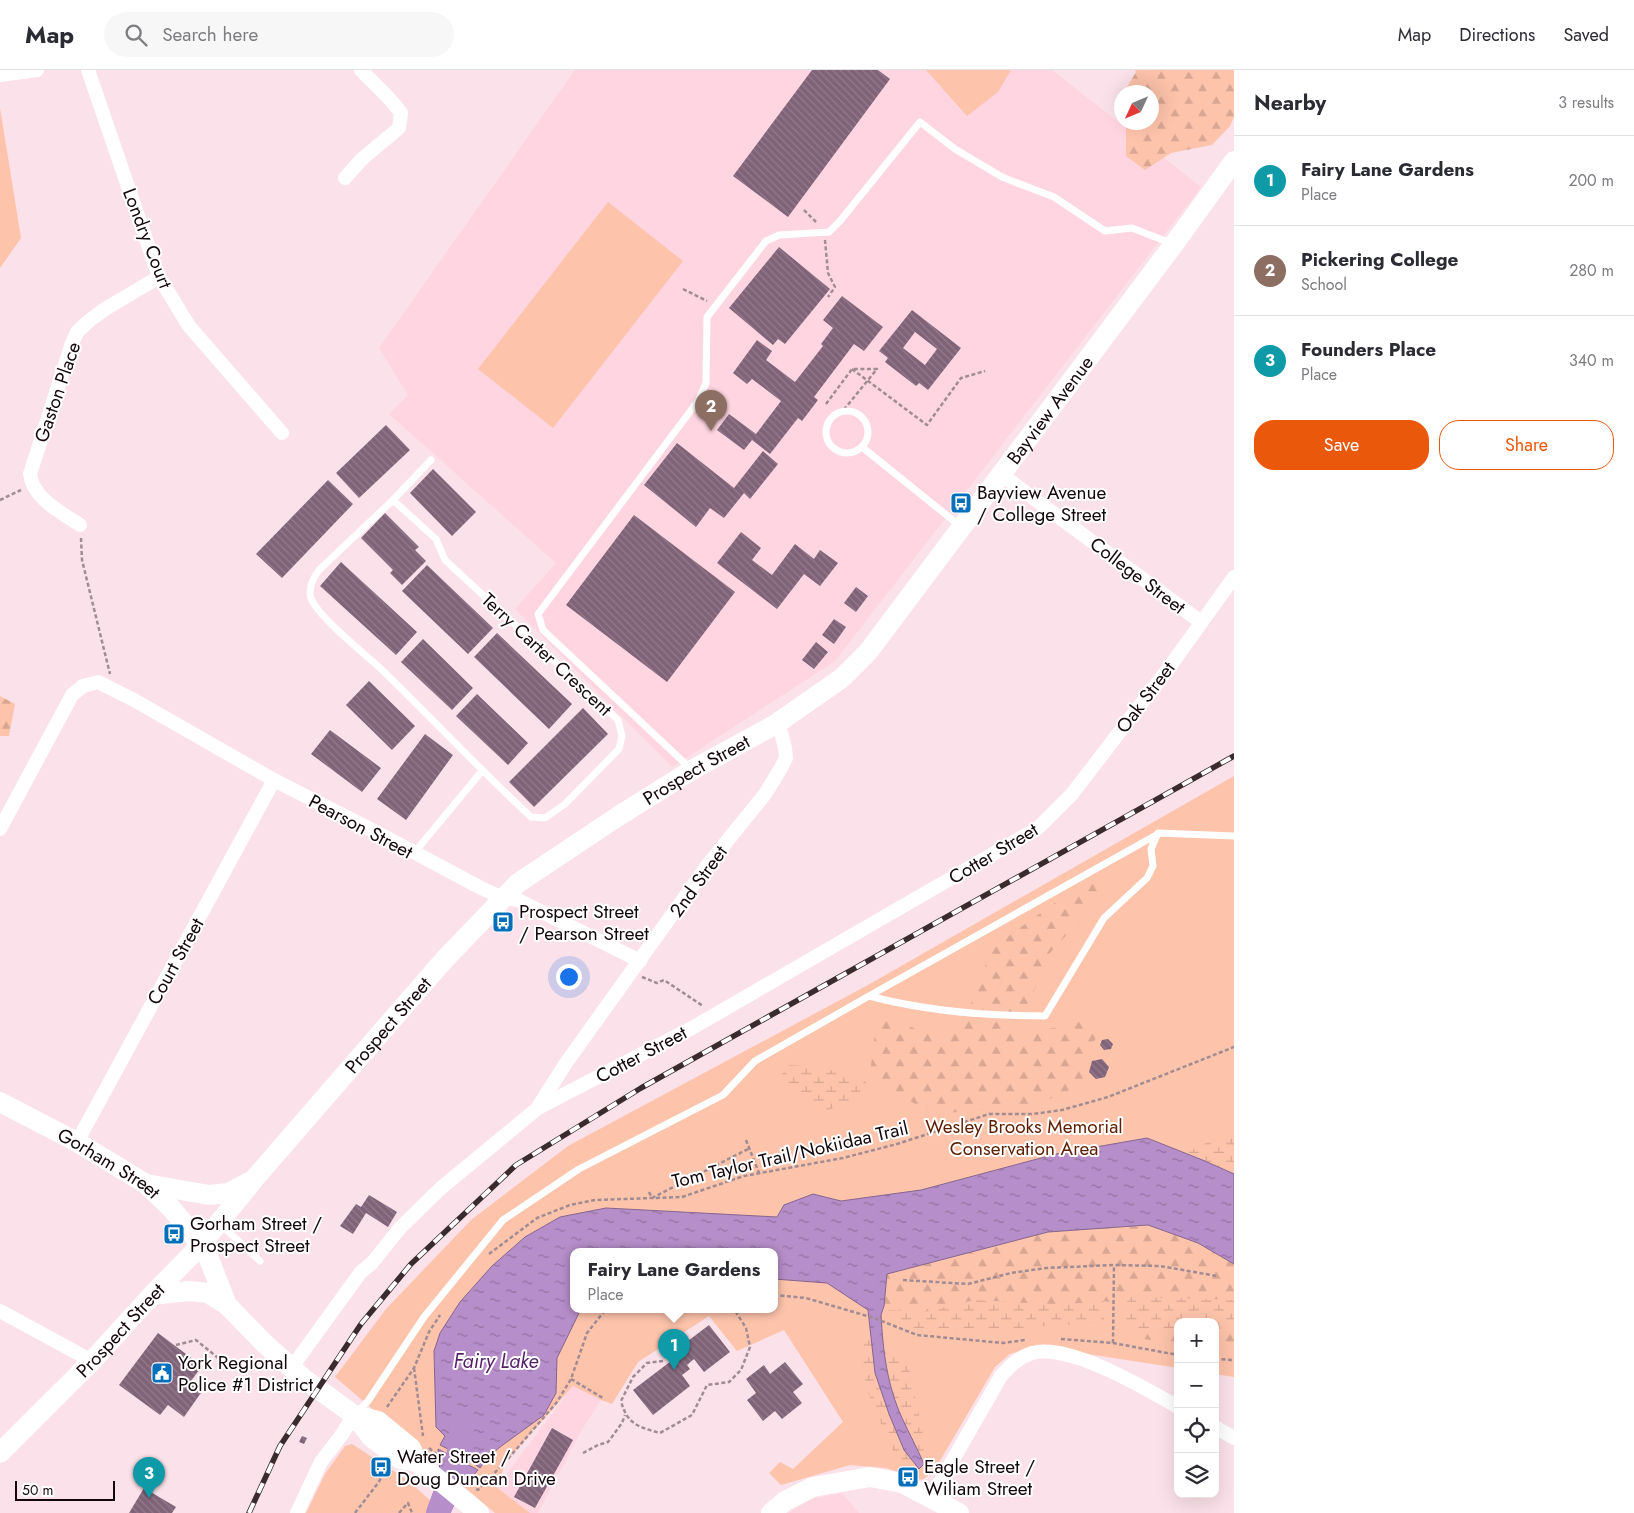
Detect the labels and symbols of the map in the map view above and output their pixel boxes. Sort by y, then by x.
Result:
north arrow [1114,85,1159,130]
street label: Londry Court [116,184,179,293]
street label: Gaston Place [28,338,87,446]
street label: Bayview Avenue [1001,350,1100,470]
pin: 2 [695,390,727,431]
place label: Bayview Avenue / College Street [977,479,1106,528]
bus stop icon: Bayview Avenue / College Street [949,491,973,515]
street label: College Street [1084,530,1192,621]
street label: Terry Carter Crescent [475,587,618,722]
street label: Oak Street [1109,655,1182,739]
street label: Prospect Street [638,728,755,812]
street label: Pearson Street [304,788,418,865]
street label: Cotter Street [944,816,1043,891]
street label: 2nd Street [663,840,734,923]
place label: Prospect Street / Pearson Street [519,898,649,947]
bus stop icon: Prospect Street / Pearson Street [491,910,515,934]
street label: Court Street [140,913,211,1010]
your location [556,964,582,990]
street label: Prospect Street [339,971,438,1079]
street label: Cotter Street [591,1019,692,1090]
park label: Wesley Brooks Memorial Conservation Area [925,1113,1123,1162]
street label: Tom Taylor Trail/Nokiidaa Trail [669,1114,911,1195]
street label: Gorham Street [53,1121,167,1205]
place label: Gorham Street / Prospect Street [190,1210,322,1259]
bus stop icon: Gorham Street / Prospect Street [162,1222,186,1246]
street label: Prospect Street [70,1277,171,1384]
pin: 1 [658,1329,690,1370]
water label: Fairy Lake [453,1347,539,1376]
place label: York Regional Police #1 District [178,1349,313,1398]
public building icon: York Regional Police #1 District [150,1361,174,1385]
place label: Water Street / Doug Duncan Drive [397,1443,556,1492]
place label: Eagle Street / Wiliam Street [924,1453,1035,1502]
bus stop icon: Water Street / Doug Duncan Drive [369,1455,393,1479]
pin: 3 [133,1457,165,1498]
bus stop icon: Eagle Street / Wiliam Street [896,1465,920,1489]
scale bar [15,1478,115,1501]

